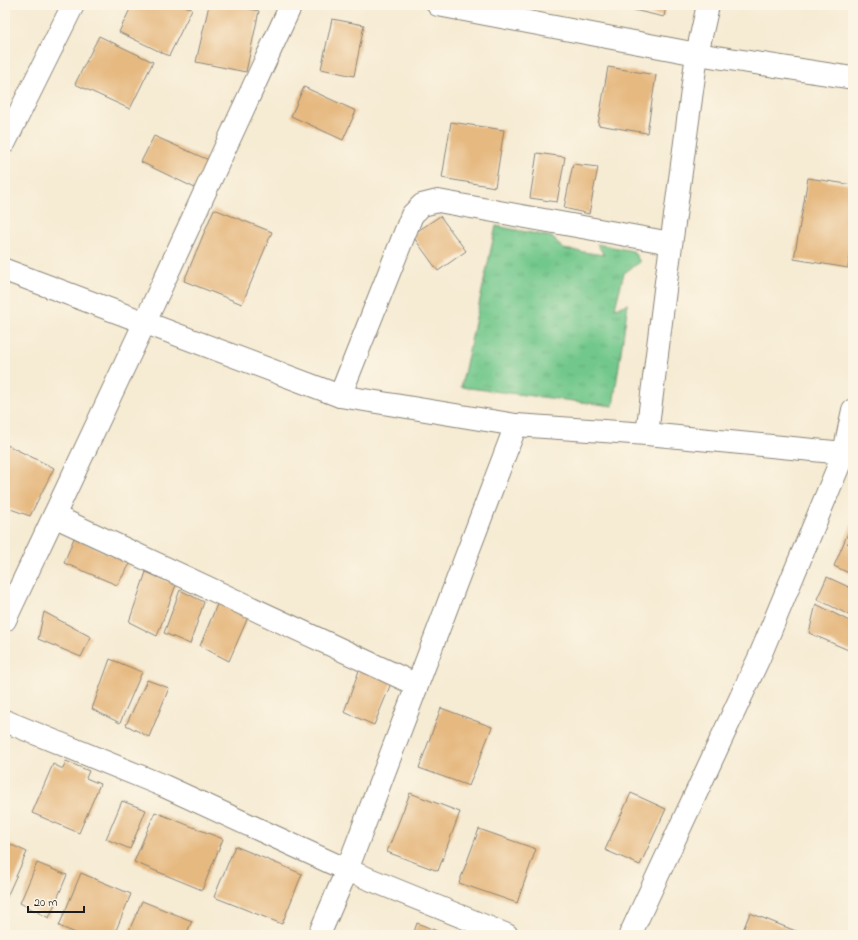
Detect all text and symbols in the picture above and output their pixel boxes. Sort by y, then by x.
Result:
scale bar [28,888,84,914]
text: 20 m [34,894,57,912]

